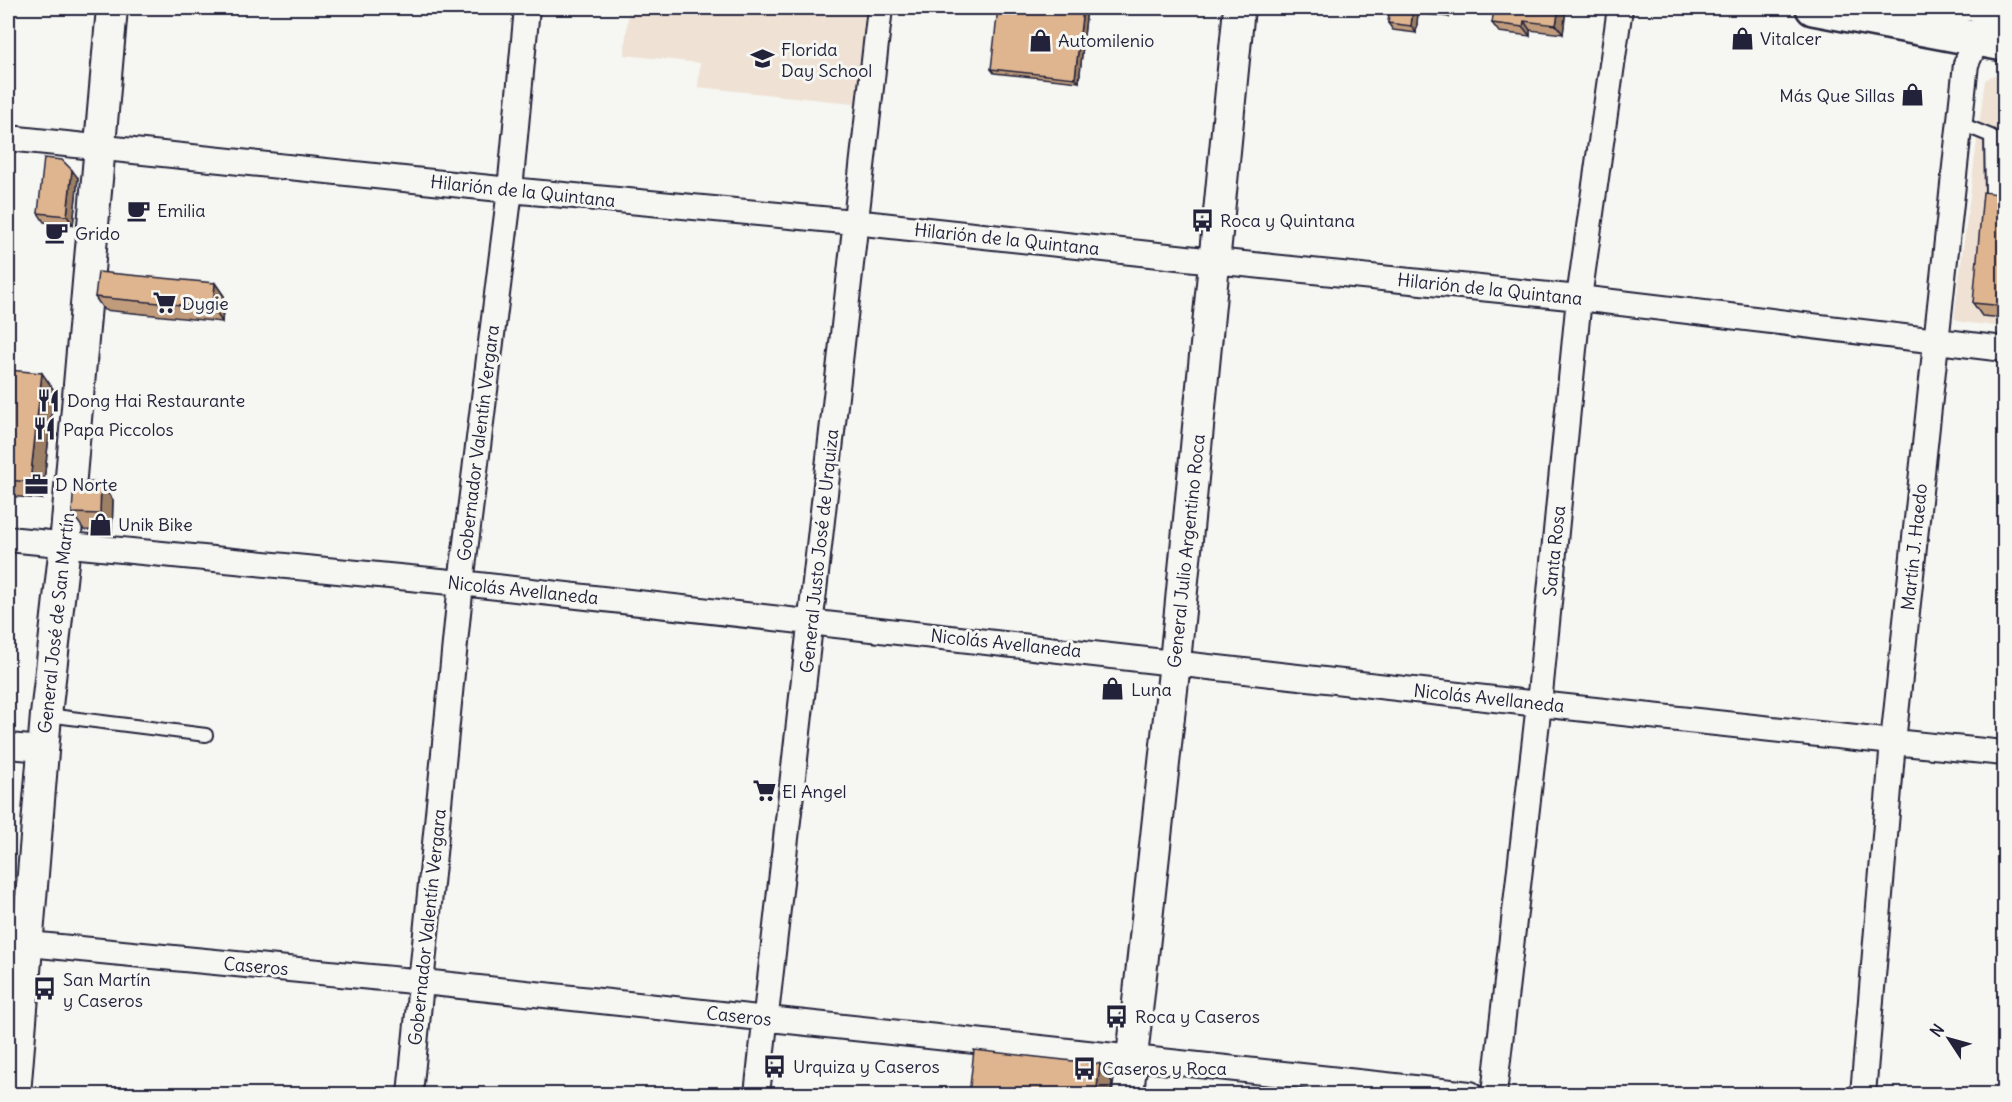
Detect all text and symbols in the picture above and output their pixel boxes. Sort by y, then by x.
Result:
shop icon: Vitalcer [1729,25,1755,51]
shop icon: Automilenio [1027,27,1053,53]
place label: Vitalcer [1760,27,1822,50]
place label: Automilenio [1058,29,1154,52]
place label: Florida Day School [781,38,872,82]
school or university icon: Florida Day School [750,46,776,72]
shop icon: Más Que Sillas [1900,82,1926,108]
place label: Más Que Sillas [1779,84,1895,107]
street label: Hilarión de la Quintana [429,170,617,212]
cafe icon: Emilia [126,197,152,223]
place label: Emilia [157,199,206,222]
bus stop icon: Roca y Quintana [1189,207,1215,233]
place label: Roca y Quintana [1220,209,1355,232]
street label: Hilarión de la Quintana [913,218,1101,260]
cafe icon: Grido [44,220,70,246]
place label: Grido [75,222,120,245]
street label: Hilarión de la Quintana [1396,268,1584,310]
supermarket icon: Dygie [151,290,177,316]
place label: Dygie [182,292,229,315]
street label: Gobernador Valentín Vergara [452,324,504,562]
restaurant icon: Dong Hai Restaurante [36,387,62,413]
place label: Dong Hai Restaurante [67,389,245,412]
restaurant icon: Papa Piccolos [32,416,58,442]
place label: Papa Piccolos [63,418,174,441]
street label: General Justo José de Urquiza [795,428,843,674]
street label: General Julio Argentino Roca [1162,433,1210,669]
office icon: D Norte [24,471,50,497]
place label: D Norte [55,473,117,496]
street label: Martín J. Haedo [1896,482,1932,612]
street label: Santa Rosa [1538,505,1570,597]
street label: General José de San Martín [33,511,79,735]
shop icon: Unik Bike [87,511,113,537]
place label: Unik Bike [118,513,193,536]
street label: Nicolás Avellaneda [446,571,600,609]
street label: Nicolás Avellaneda [929,624,1083,662]
shop icon: Luna [1100,676,1126,702]
place label: Luna [1131,678,1172,701]
street label: Nicolás Avellaneda [1412,679,1566,717]
supermarket icon: El Angel [751,778,777,804]
place label: El Angel [782,780,847,803]
street label: Gobernador Valentín Vergara [403,808,451,1046]
street label: Caseros [222,952,290,980]
place label: San Martín y Caseros [63,968,151,1012]
bus stop icon: San Martín y Caseros [32,976,58,1002]
street label: Caseros [705,1001,773,1031]
bus stop icon: Roca y Caseros [1104,1003,1130,1029]
place label: Roca y Caseros [1135,1005,1260,1028]
north arrow [1919,1009,1979,1069]
text: N [1926,1020,1948,1041]
bus stop icon: Urquiza y Caseros [762,1053,788,1079]
place label: Urquiza y Caseros [793,1055,940,1078]
bus stop icon: Caseros y Roca [1071,1055,1097,1081]
place label: Caseros y Roca [1102,1057,1227,1080]

